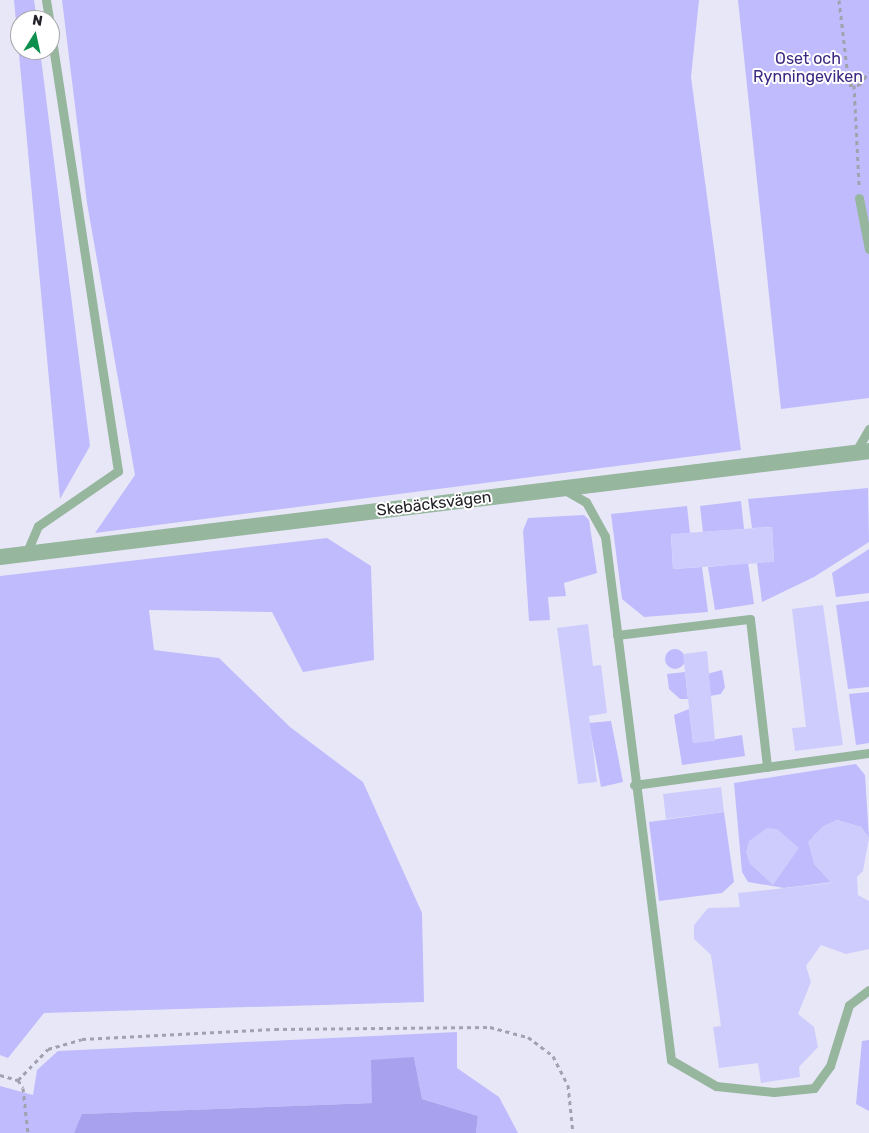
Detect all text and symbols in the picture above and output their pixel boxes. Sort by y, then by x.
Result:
north arrow [10,10,60,60]
text: N [31,11,44,30]
park label: Oset och Rynningeviken [753,49,863,87]
street label: Skebäcksvägen [375,487,493,521]

